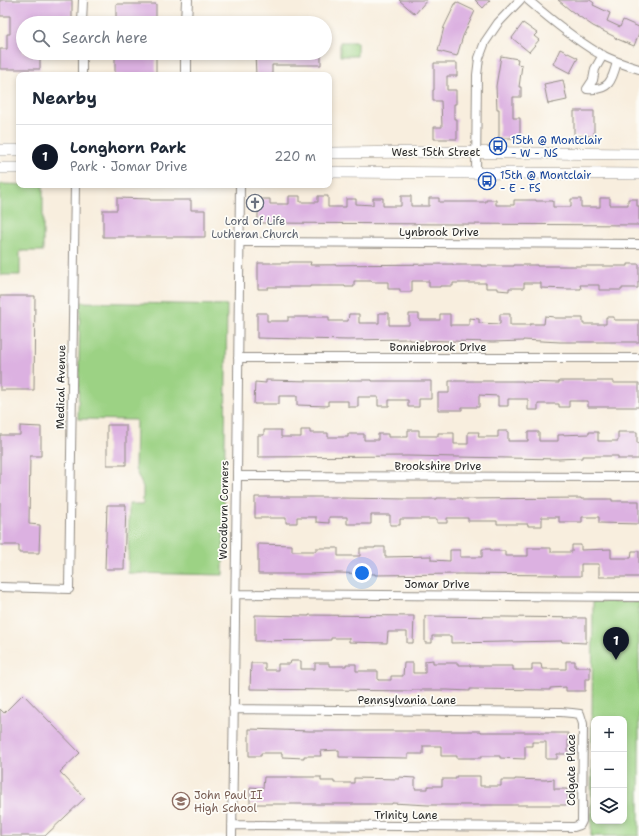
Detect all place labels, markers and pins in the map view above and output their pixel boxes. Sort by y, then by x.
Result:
place label: 15th @ Montclair - W - NS [511,133,602,161]
bus stop icon: 15th @ Montclair - W - NS [488,136,508,156]
place label: 15th @ Montclair - E - FS [500,168,591,196]
bus stop icon: 15th @ Montclair - E - FS [477,171,497,191]
church icon: Lord of Life Lutheran Church [245,193,265,213]
place label: Lord of Life Lutheran Church [211,214,299,242]
pin: 1 [603,627,629,660]
place label: John Paul II High School [194,788,263,816]
school or university icon: John Paul II High School [171,791,191,811]

